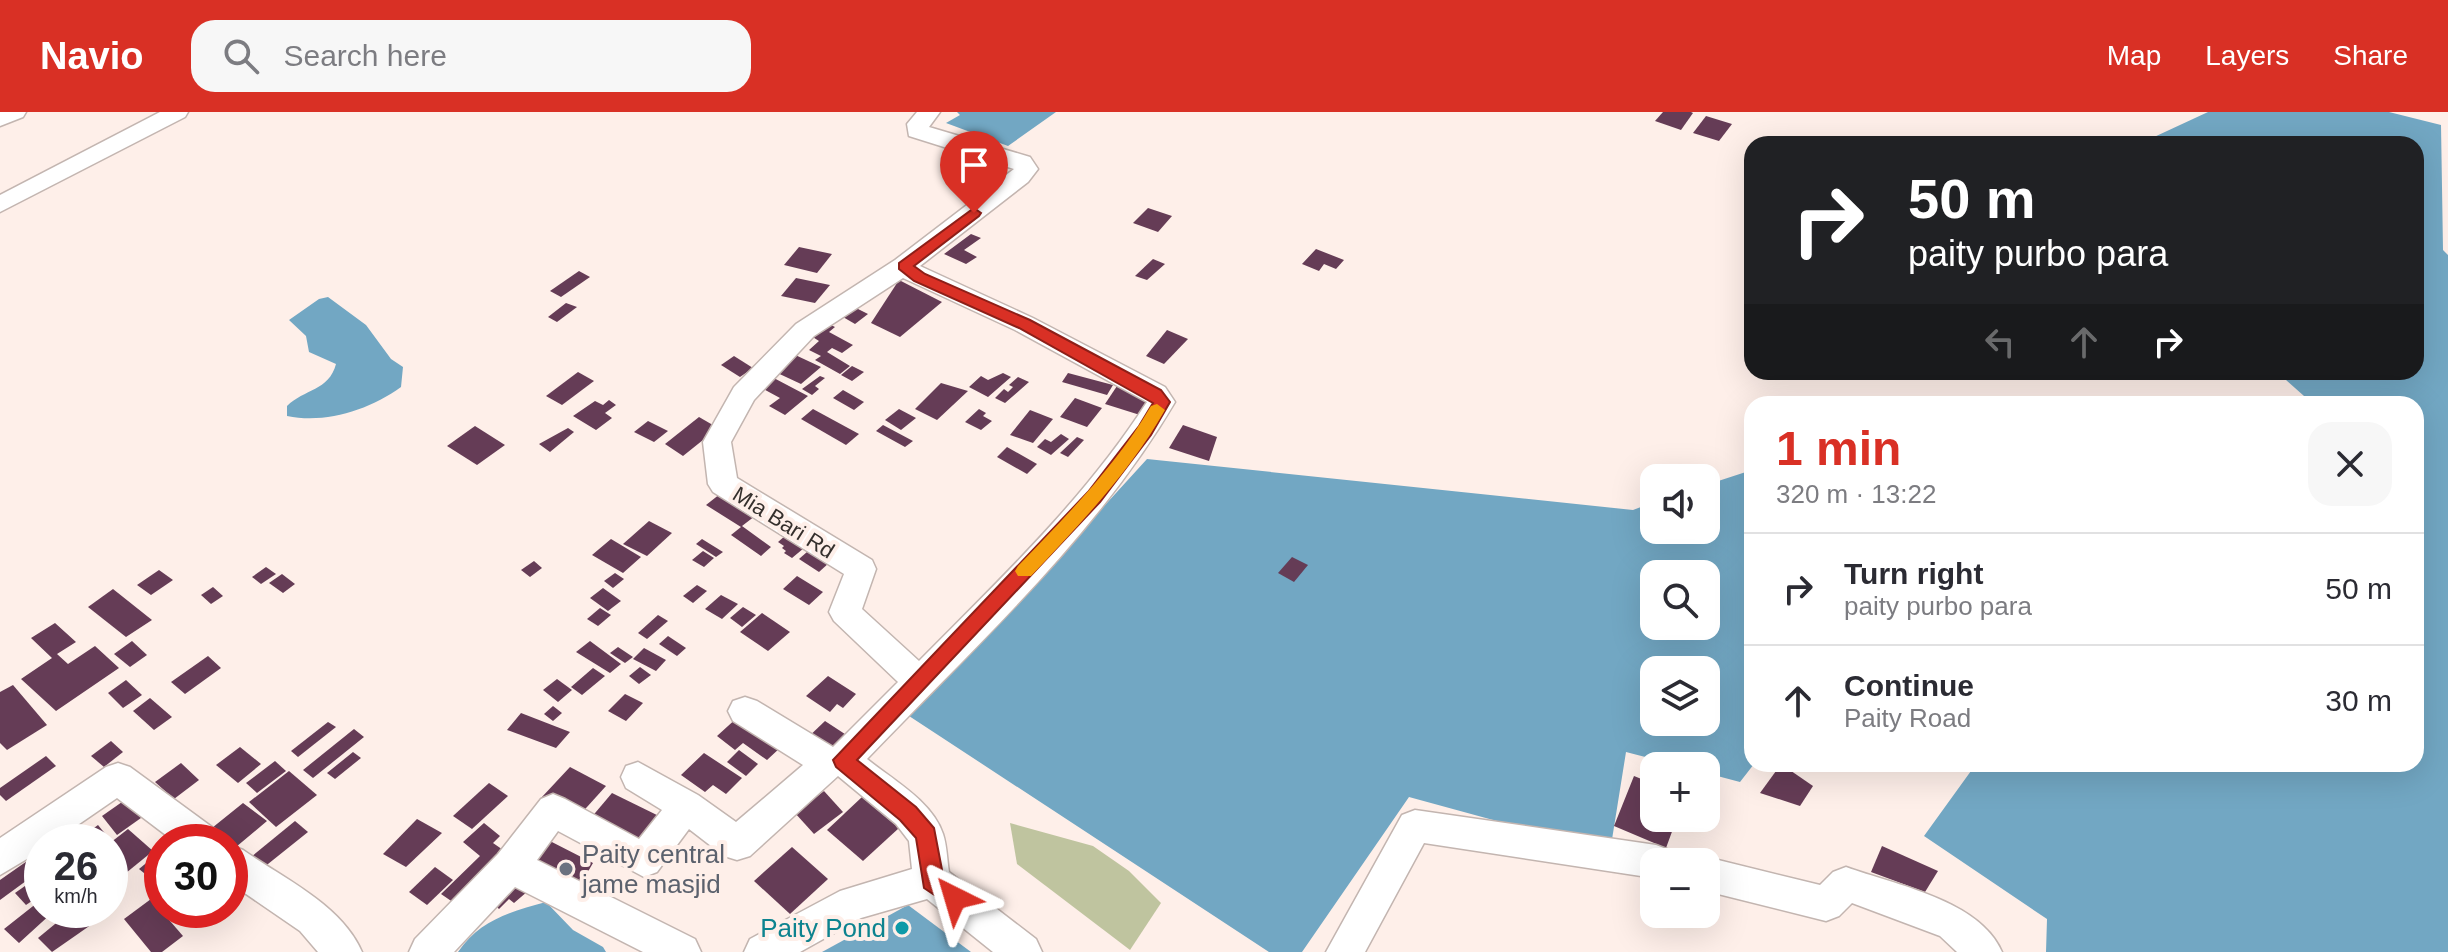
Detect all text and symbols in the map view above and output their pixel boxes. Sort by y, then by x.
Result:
search box [191,20,751,92]
icon: search [219,34,263,78]
text: Navio [40,35,143,77]
text: Search here [283,39,447,72]
text: Map [2107,40,2161,71]
text: Layers [2205,40,2289,71]
text: Share [2333,40,2408,71]
pin [940,131,1008,213]
icon: arrive [952,143,996,187]
text: 50 m [1908,167,2036,230]
icon: right [1776,168,1880,272]
text: paity purbo para [1908,233,2168,274]
icon: left [1978,320,2022,364]
icon: ahead [2062,320,2106,364]
icon: right [2146,320,2190,364]
text: 1 min [1776,422,1901,475]
button: close [2308,422,2392,506]
map controls [1640,464,1720,928]
button: sound [1640,464,1720,544]
text: 320 m · 13:22 [1776,479,1936,509]
street label: Mia Bari Rd [728,481,839,563]
text: Turn right [1844,557,1983,590]
button: search [1640,560,1720,640]
icon: right [1776,567,1820,611]
text: 50 m [2325,572,2392,605]
text: paity purbo para [1844,591,2032,621]
button: layers [1640,656,1720,736]
text: Continue [1844,669,1974,702]
icon: ahead [1776,679,1820,723]
text: 30 m [2325,684,2392,717]
text: Paity Road [1844,703,1971,733]
button: + [1640,752,1720,832]
speed limit sign: 30 [144,824,248,928]
place label: Paity central jame masjid [581,839,725,899]
text: 26 [54,844,98,888]
button: − [1640,848,1720,928]
position arrow [913,856,997,940]
marker: Paity central jame masjid [557,860,575,878]
text: km/h [54,885,98,907]
place label: Paity Pond [760,913,886,943]
marker: Paity Pond [893,919,911,937]

